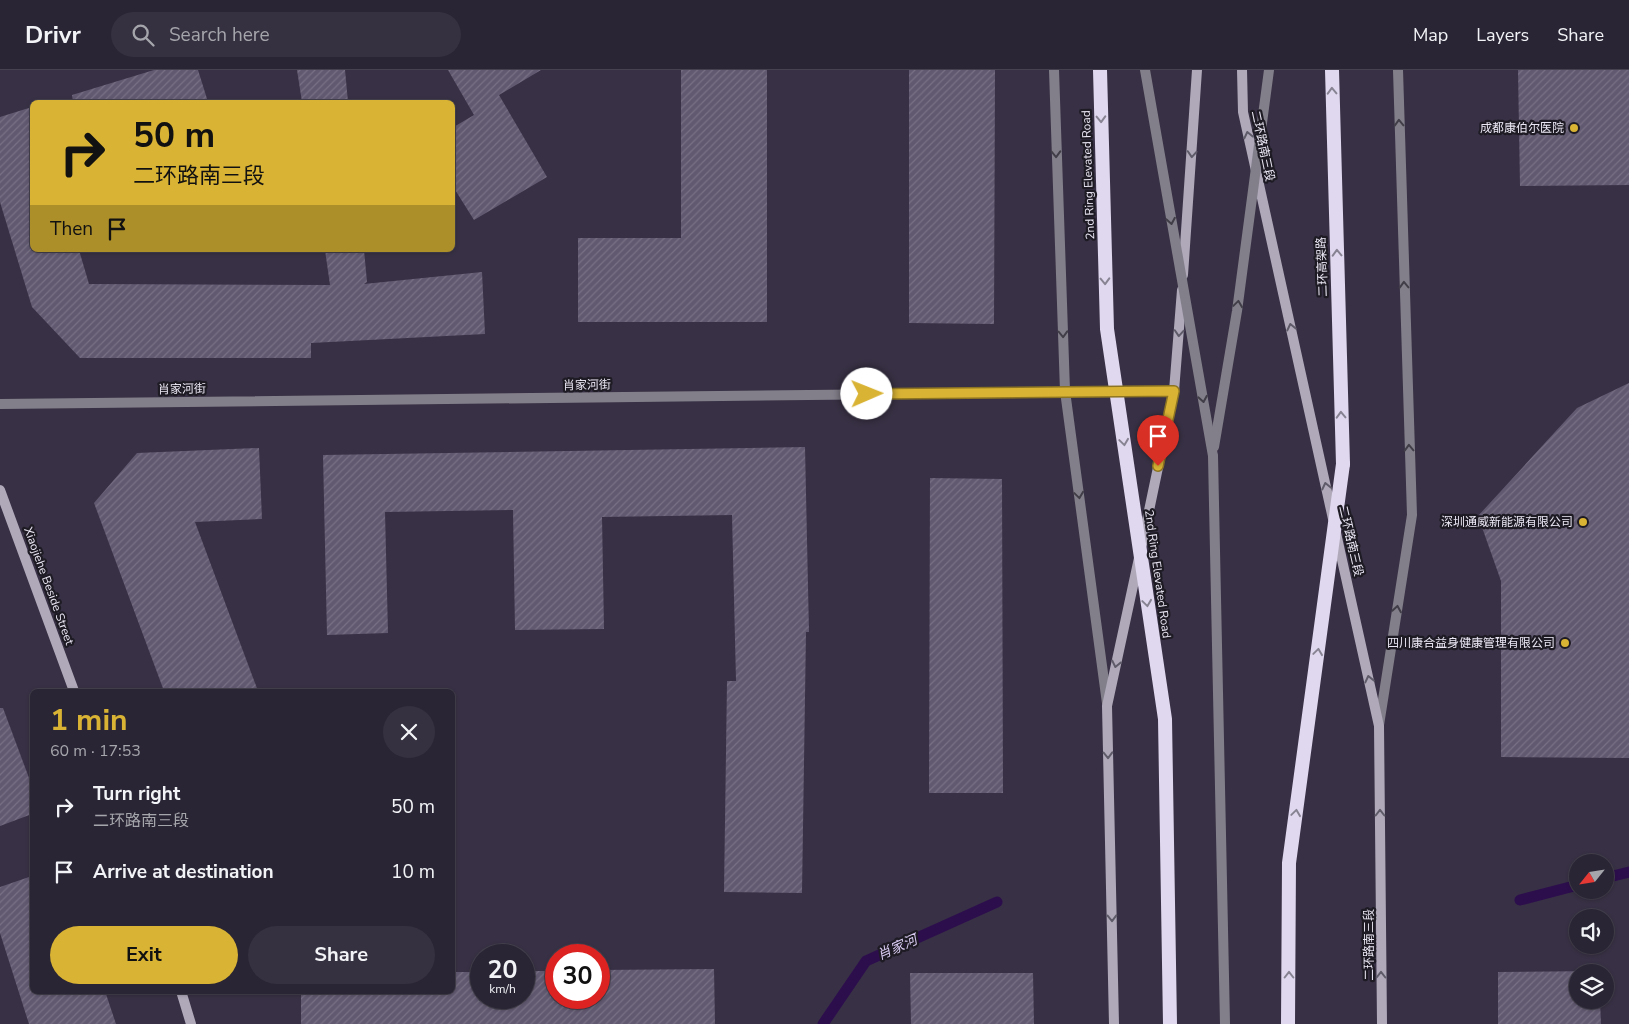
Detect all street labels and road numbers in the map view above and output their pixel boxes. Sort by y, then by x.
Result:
street label: 二环路南三段 [1248,109,1278,183]
street label: 2nd Ring Elevated Road [1078,110,1098,240]
street label: 二环高架路 [1313,237,1331,297]
street label: 肖家河街 [563,377,611,393]
street label: 肖家河街 [158,381,206,397]
street label: 二环路南三段 [1335,504,1367,578]
street label: 2nd Ring Elevated Road [1141,509,1175,639]
street label: Xiaojiehe Beside Street [20,525,78,648]
street label: 二环路南三段 [1361,909,1377,981]

